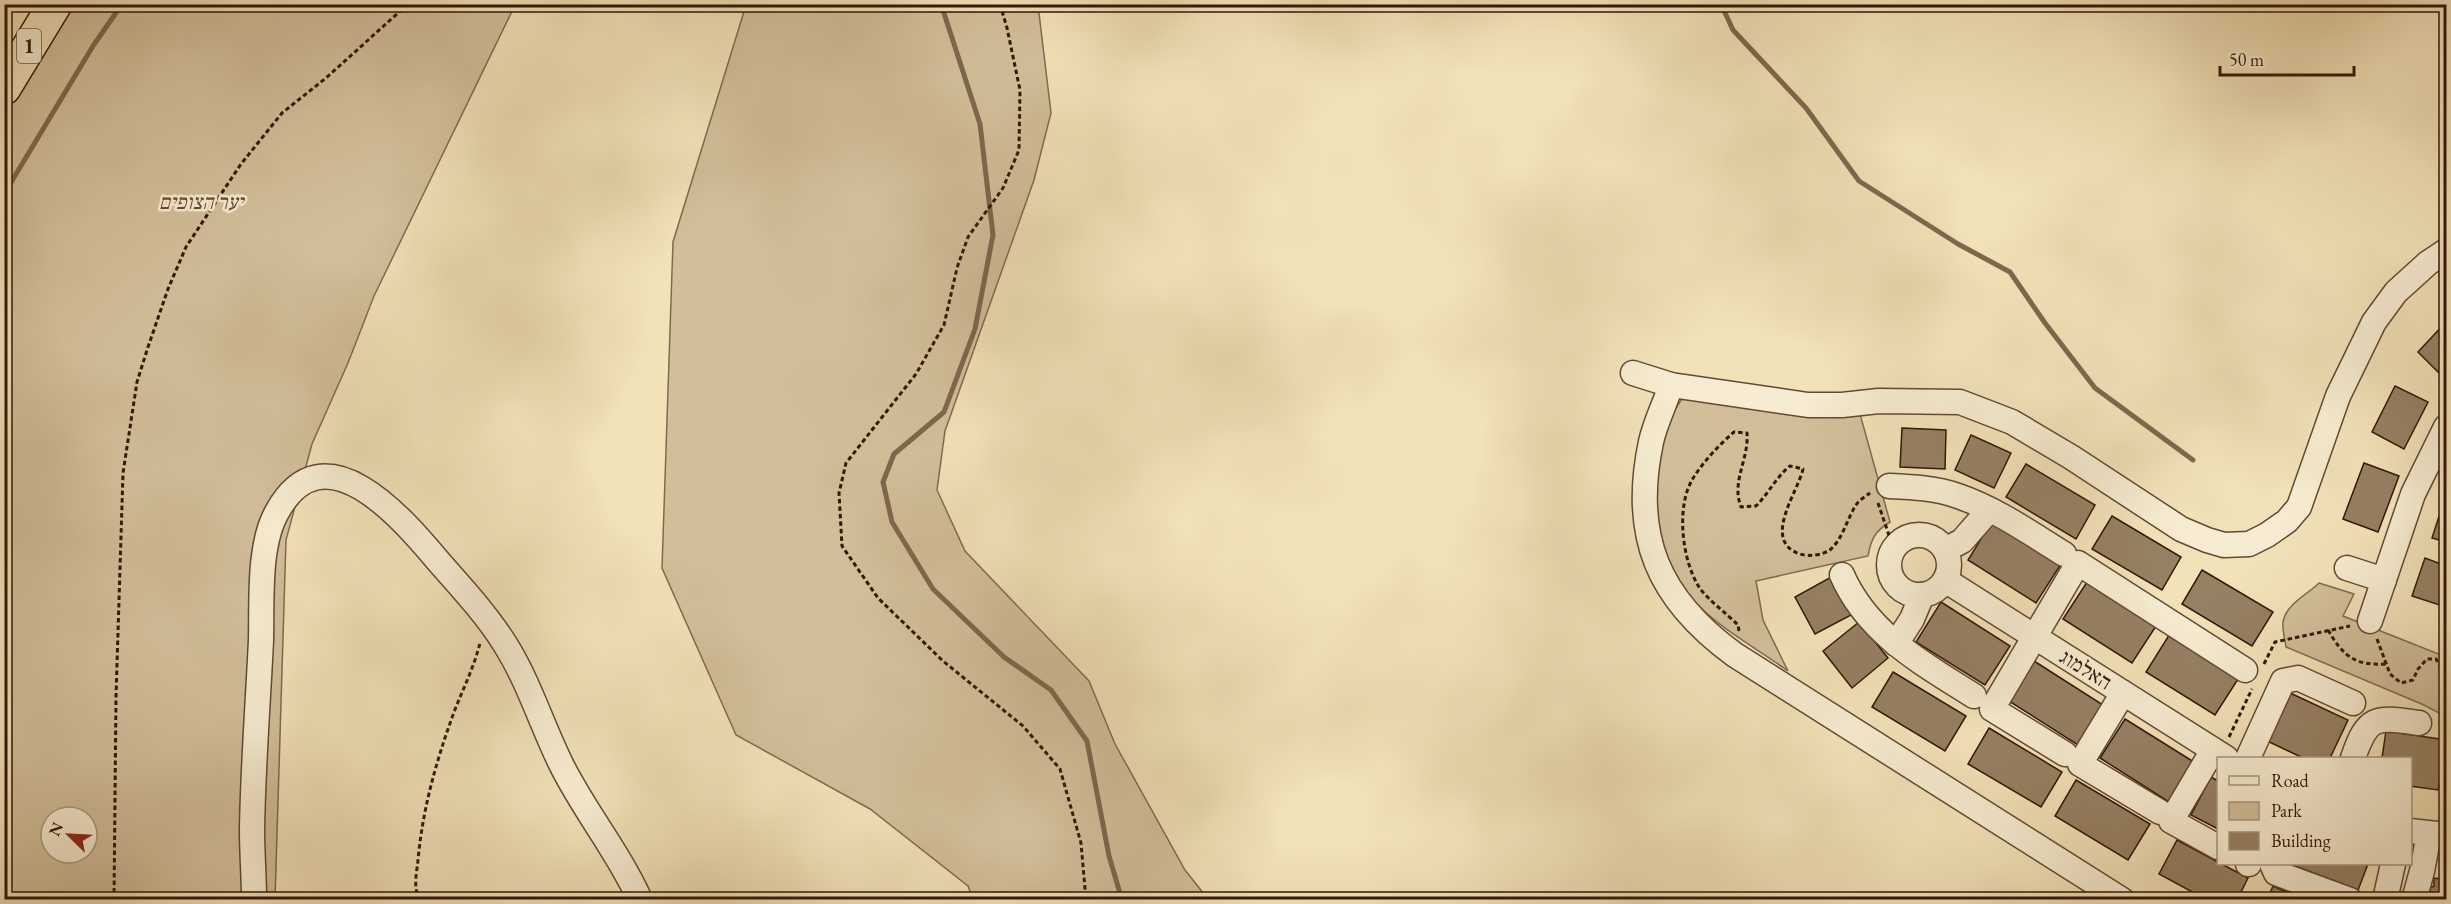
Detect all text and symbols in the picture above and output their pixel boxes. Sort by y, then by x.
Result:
road number: 1 [17,29,41,63]
scale bar [2220,39,2354,77]
text: 50 m [2229,48,2264,71]
park label: יער הצופים [159,188,246,215]
street label: האלמוג [2055,643,2117,695]
legend [2217,757,2412,865]
text: Road [2271,769,2310,792]
text: Park [2271,799,2302,822]
north arrow [39,805,99,865]
text: N [44,819,68,839]
text: Building [2271,829,2331,852]

